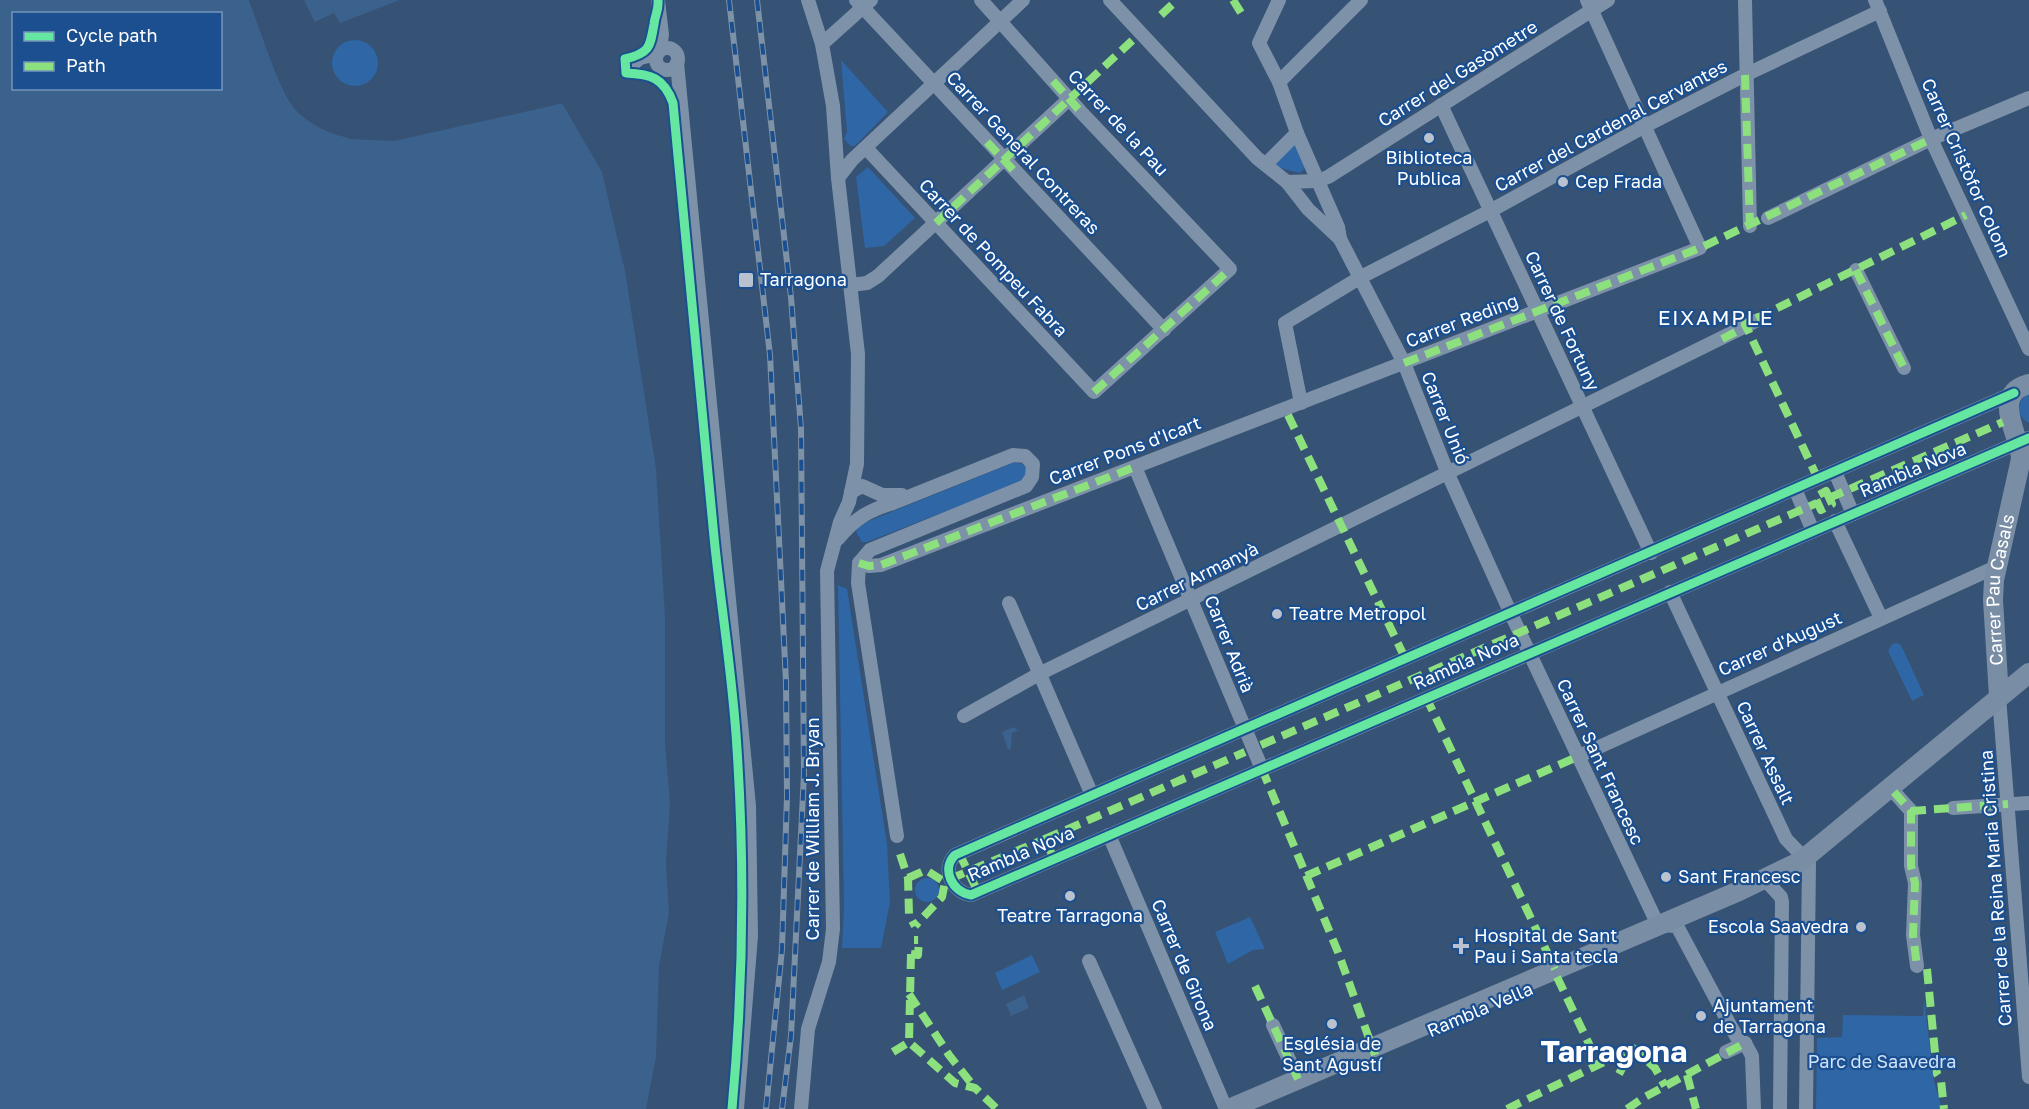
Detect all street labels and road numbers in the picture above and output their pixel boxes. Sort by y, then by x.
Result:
street label: Carrer del Gasòmetre [1374,15,1541,131]
street label: Carrer del Cardenal Cervantes [1490,54,1731,196]
street label: Carrer de la Pau [1064,65,1174,180]
street label: Carrer General Contreras [942,66,1105,238]
street label: Carrer Cristòfor Colom [1917,75,2016,261]
street label: Carrer de Pompeu Fabra [915,174,1073,341]
street label: Carrer de Fortuny [1521,247,1605,394]
street label: Carrer Reding [1402,289,1521,352]
street label: Carrer Unió [1417,368,1474,467]
street label: Carrer Pons d'Icart [1046,411,1204,489]
street label: Rambla Nova [1856,437,1969,501]
street label: Carrer Pau Casals [1981,512,2018,666]
street label: Carrer Armanyà [1132,537,1262,615]
street label: Carrer Adrià [1200,592,1259,696]
street label: Carrer d'August [1714,606,1845,680]
street label: Rambla Nova [1409,628,1522,694]
street label: Carrer Sant Francesc [1553,675,1649,848]
street label: Carrer Assalt [1732,697,1800,808]
street label: Carrer de William J. Bryan [801,717,823,941]
street label: Carrer de la Reina Maria Cristina [1974,749,2016,1027]
street label: Rambla Nova [964,821,1077,885]
street label: Carrer de Girona [1147,896,1223,1034]
street label: Rambla Vella [1423,977,1536,1041]

